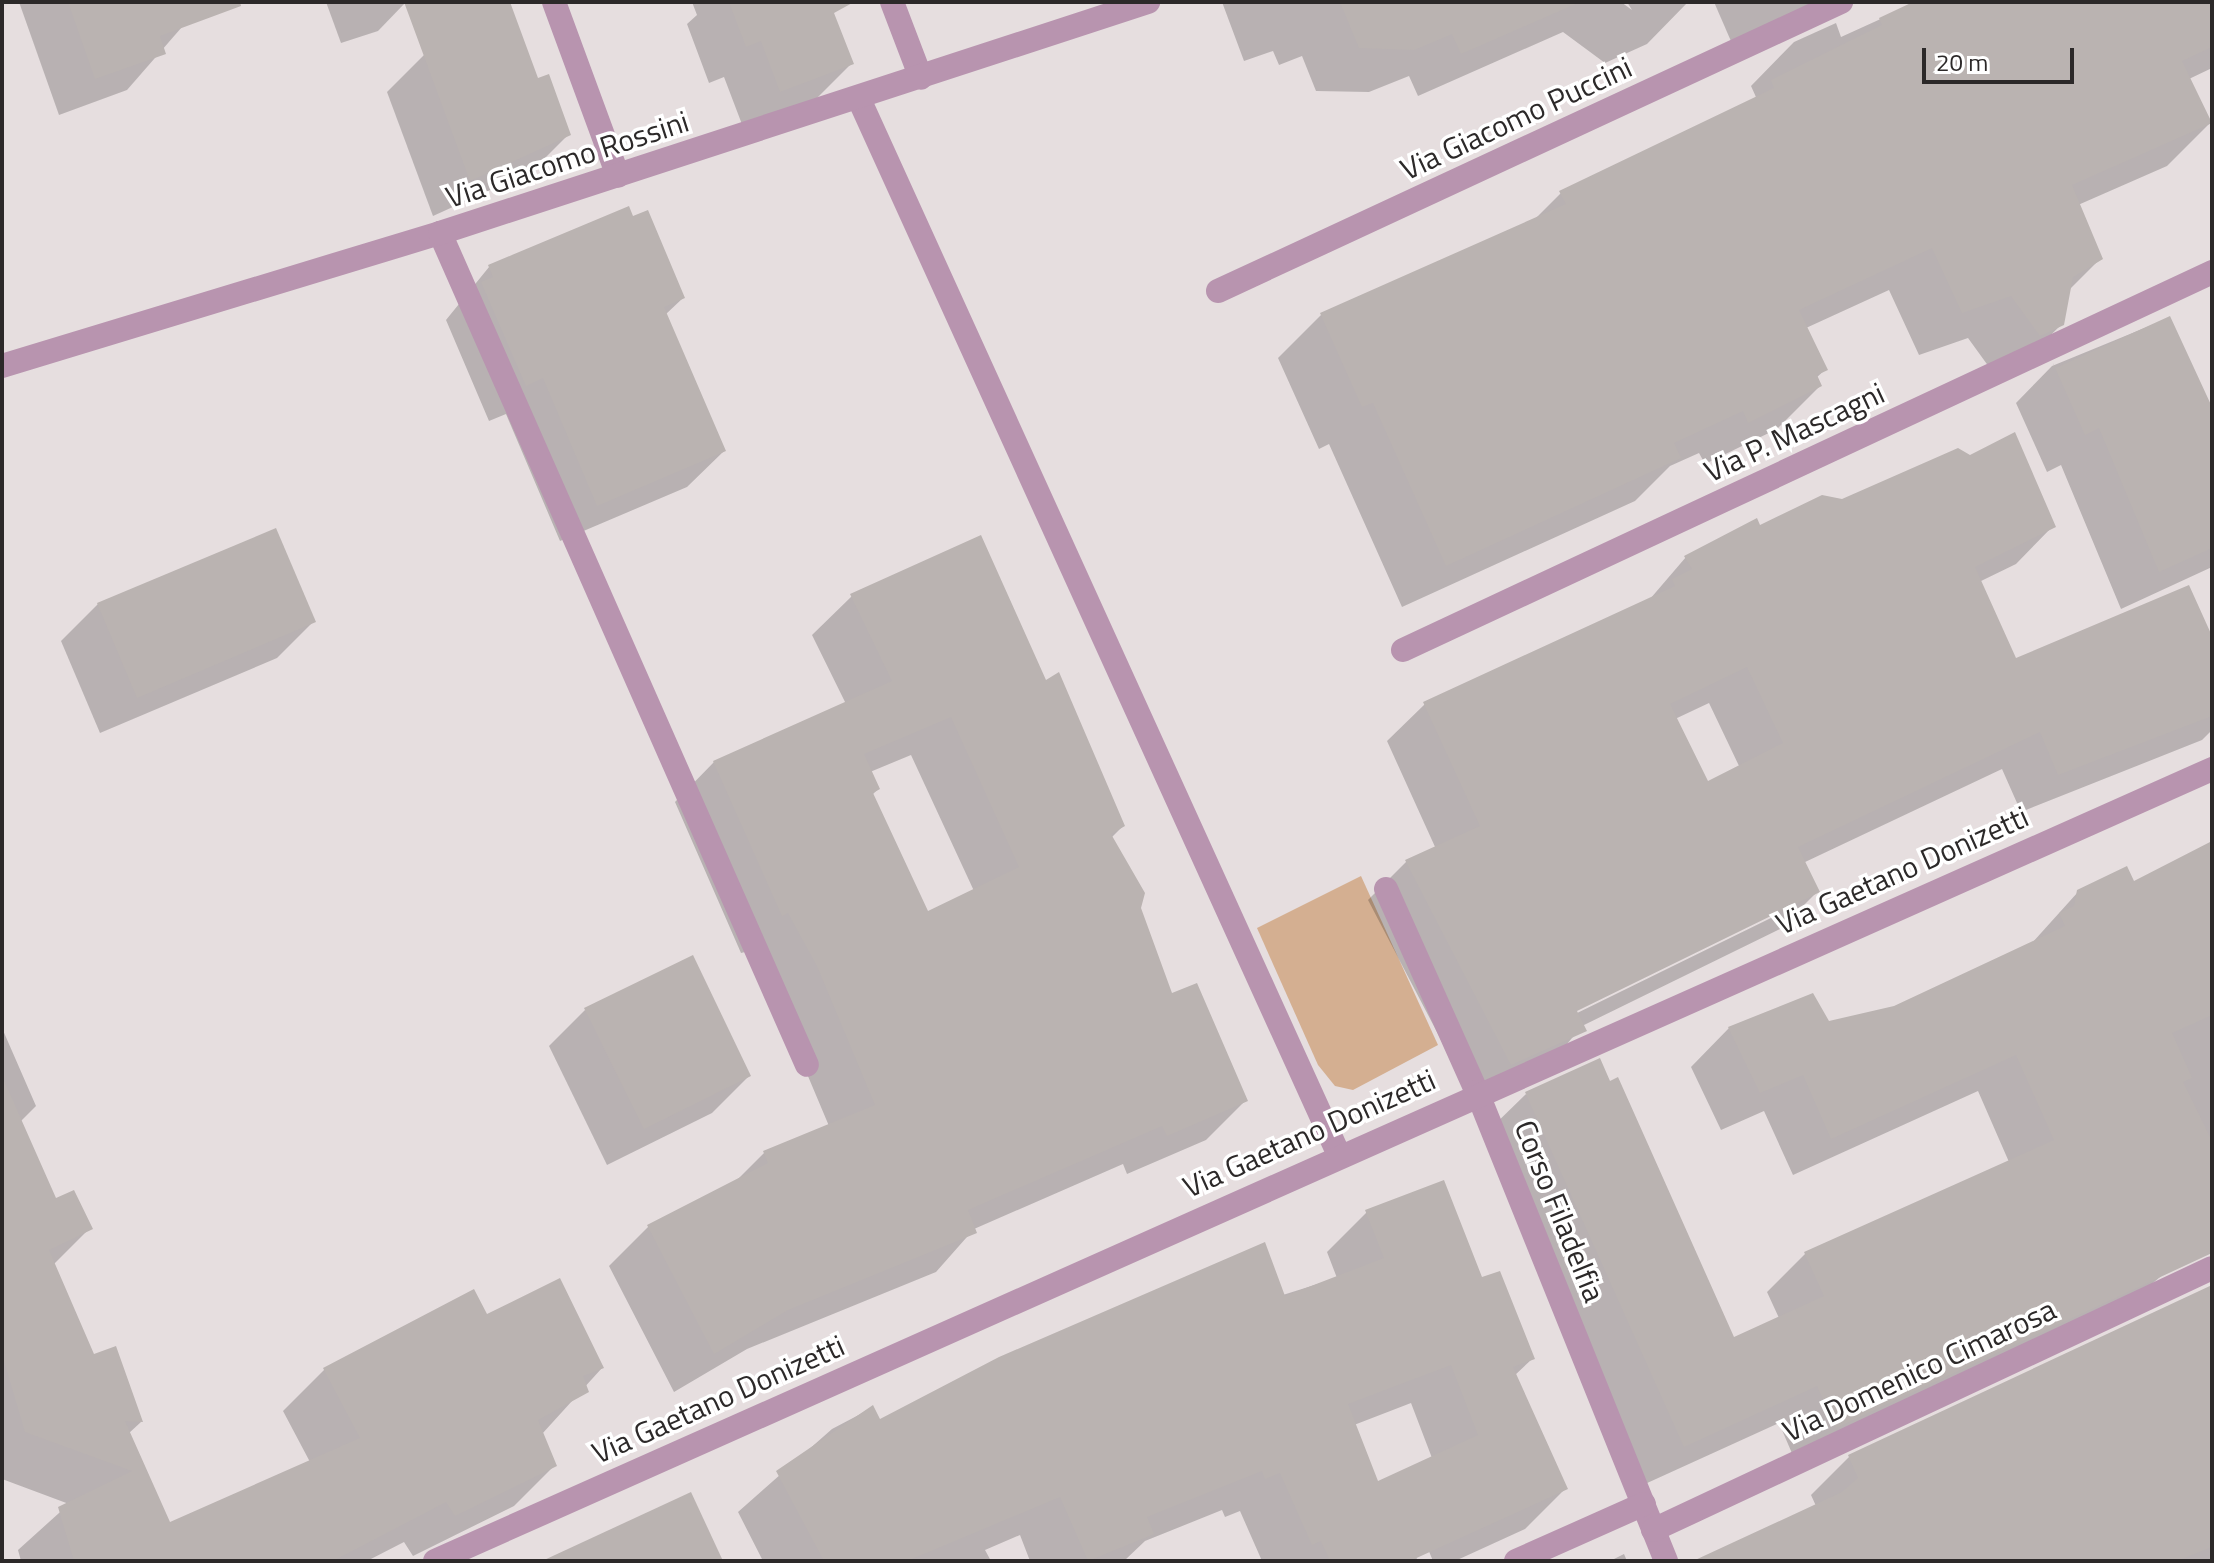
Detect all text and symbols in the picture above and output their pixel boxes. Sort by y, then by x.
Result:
scale bar [1926,32,2078,82]
text: 20 m [1936,44,1988,80]
street label: Via Giacomo Puccini [1395,49,1637,187]
street label: Via Giacomo Rossini [441,103,693,215]
street label: Via P. Mascagni [1698,375,1890,489]
street label: Via Gaetano Donizetti [1770,798,2034,942]
street label: Via Gaetano Donizetti [1177,1061,1441,1205]
street label: Corso Filadelfia [1507,1115,1613,1307]
street label: Via Domenico Cimarosa [1777,1291,2061,1449]
street label: Via Gaetano Donizetti [586,1327,850,1471]

